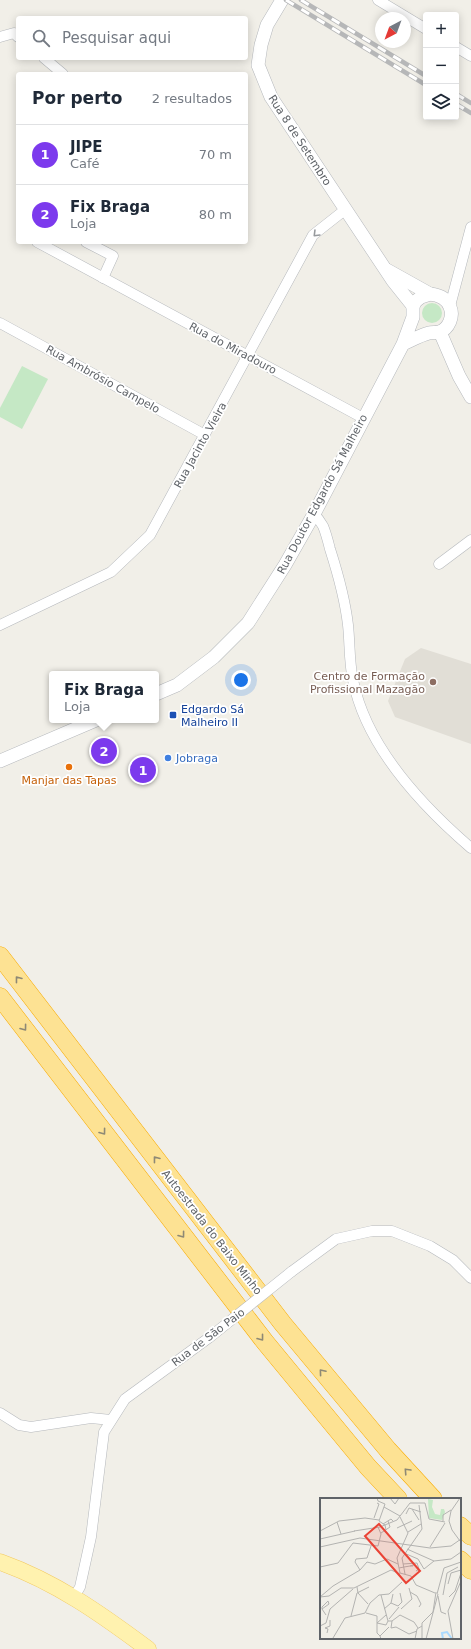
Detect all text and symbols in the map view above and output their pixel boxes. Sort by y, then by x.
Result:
north arrow [375,12,411,48]
map controls [423,12,459,120]
button: + [423,12,459,48]
search box [16,16,248,60]
icon: search [30,27,52,49]
text: Pesquisar aqui [62,29,171,47]
button: − [423,48,459,84]
button: layers [423,84,459,120]
text: Por perto [32,88,122,108]
text: 2 resultados [152,91,232,106]
street label: Rua 8 de Setembro [265,92,334,188]
text: JIPE [70,138,102,156]
text: 1 [40,147,50,162]
text: 70 m [199,147,232,162]
text: Café [70,156,100,171]
text: Fix Braga [70,198,150,216]
text: 2 [40,207,50,222]
text: 80 m [199,207,232,222]
text: Loja [70,216,97,231]
one-way arrow [313,229,321,237]
street label: Rua do Miradouro [187,320,279,377]
street label: Rua Ambrósio Campelo [44,343,162,416]
street label: Rua Jacinto Vieira [171,400,229,491]
street label: Rua Doutor Edgardo Sá Malheiro [275,412,370,576]
your location [231,670,251,690]
place label: Centro de Formação Profissional Mazagão [310,670,425,696]
popup [49,671,159,723]
marker: Centro de Formação Profissional Mazagão [428,677,438,687]
text: Fix Braga [64,681,144,699]
text: Loja [64,699,90,714]
place label: Edgardo Sá Malheiro II [181,703,244,729]
marker: Edgardo Sá Malheiro II [168,710,178,720]
pin: 2 [91,736,117,766]
place label: Jobraga [175,752,218,765]
marker: Jobraga [163,753,173,763]
pin: 1 [130,755,156,785]
marker: Manjar das Tapas [64,762,74,772]
place label: Manjar das Tapas [21,774,117,787]
one-way arrow [16,977,23,984]
one-way arrow [19,1024,26,1031]
one-way arrow [98,1127,105,1134]
one-way arrow [153,1156,161,1163]
street label: Autoestrada do Baixo Minho [159,1167,265,1298]
one-way arrow [177,1230,184,1237]
street label: Rua de São Paio [169,1306,248,1369]
one-way arrow [257,1333,264,1340]
one-way arrow [320,1369,327,1376]
one-way arrow [404,1468,411,1475]
inset map [320,1498,461,1639]

